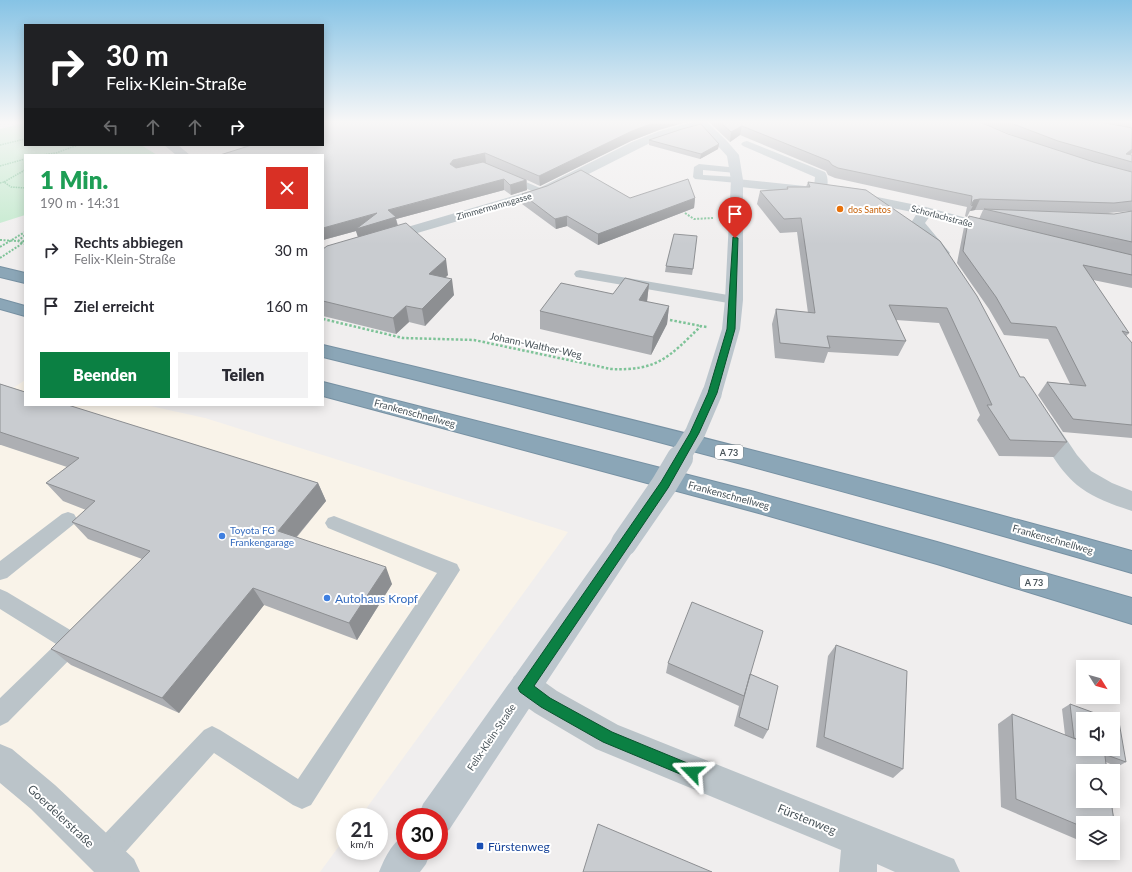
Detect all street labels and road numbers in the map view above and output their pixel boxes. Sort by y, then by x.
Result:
street label: Zimmermannsgasse [455,190,533,222]
street label: Schorlachstraße [910,203,974,230]
street label: Johann-Walther-Weg [489,329,583,361]
street label: Frankenschnellweg [373,396,457,430]
road number: A 73 [715,445,743,459]
street label: Frankenschnellweg [687,478,771,512]
street label: Frankenschnellweg [1011,522,1095,556]
road number: A 73 [1020,575,1048,589]
street label: Felix-Klein-Straße [464,701,518,773]
street label: Goerdelerstraße [25,781,97,851]
street label: Fürstenweg [776,800,838,838]

